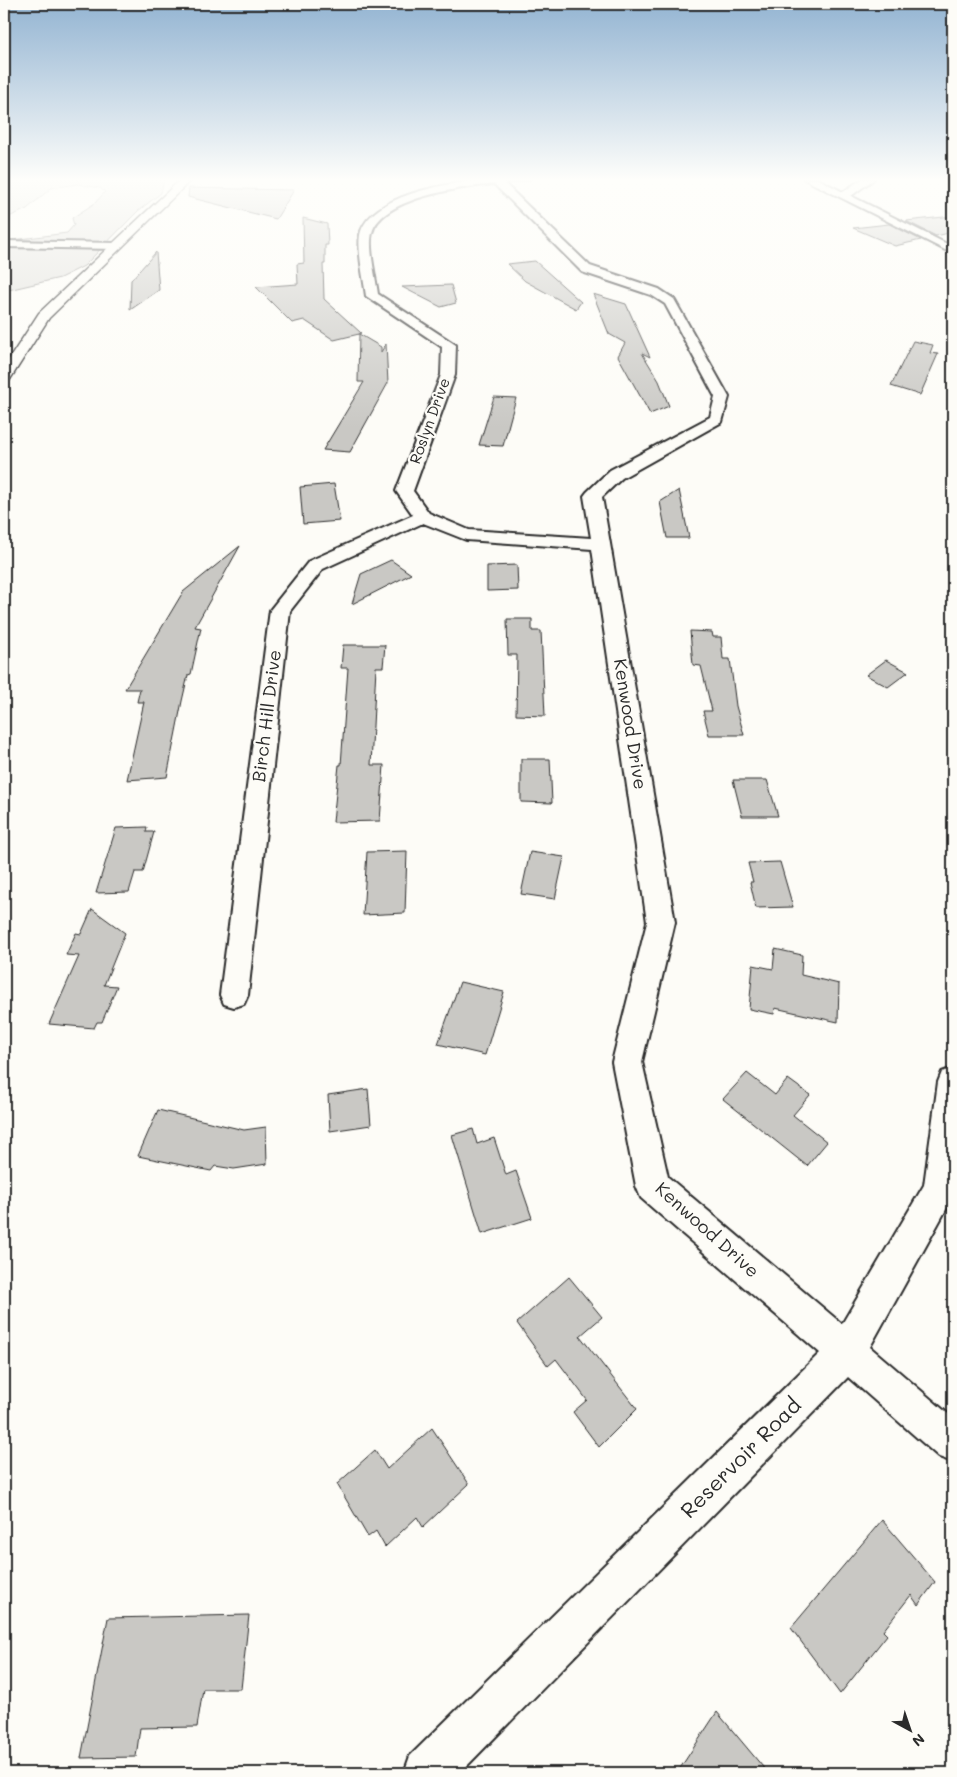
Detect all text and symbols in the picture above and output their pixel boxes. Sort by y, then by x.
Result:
street label: Roslyn Drive [404,375,454,466]
street label: Birch Hill Drive [246,648,286,783]
street label: Kenwood Drive [609,657,653,791]
street label: Kenwood Drive [651,1176,765,1282]
street label: Reservoir Road [674,1391,806,1523]
north arrow [884,1704,934,1754]
text: N [908,1730,929,1751]

